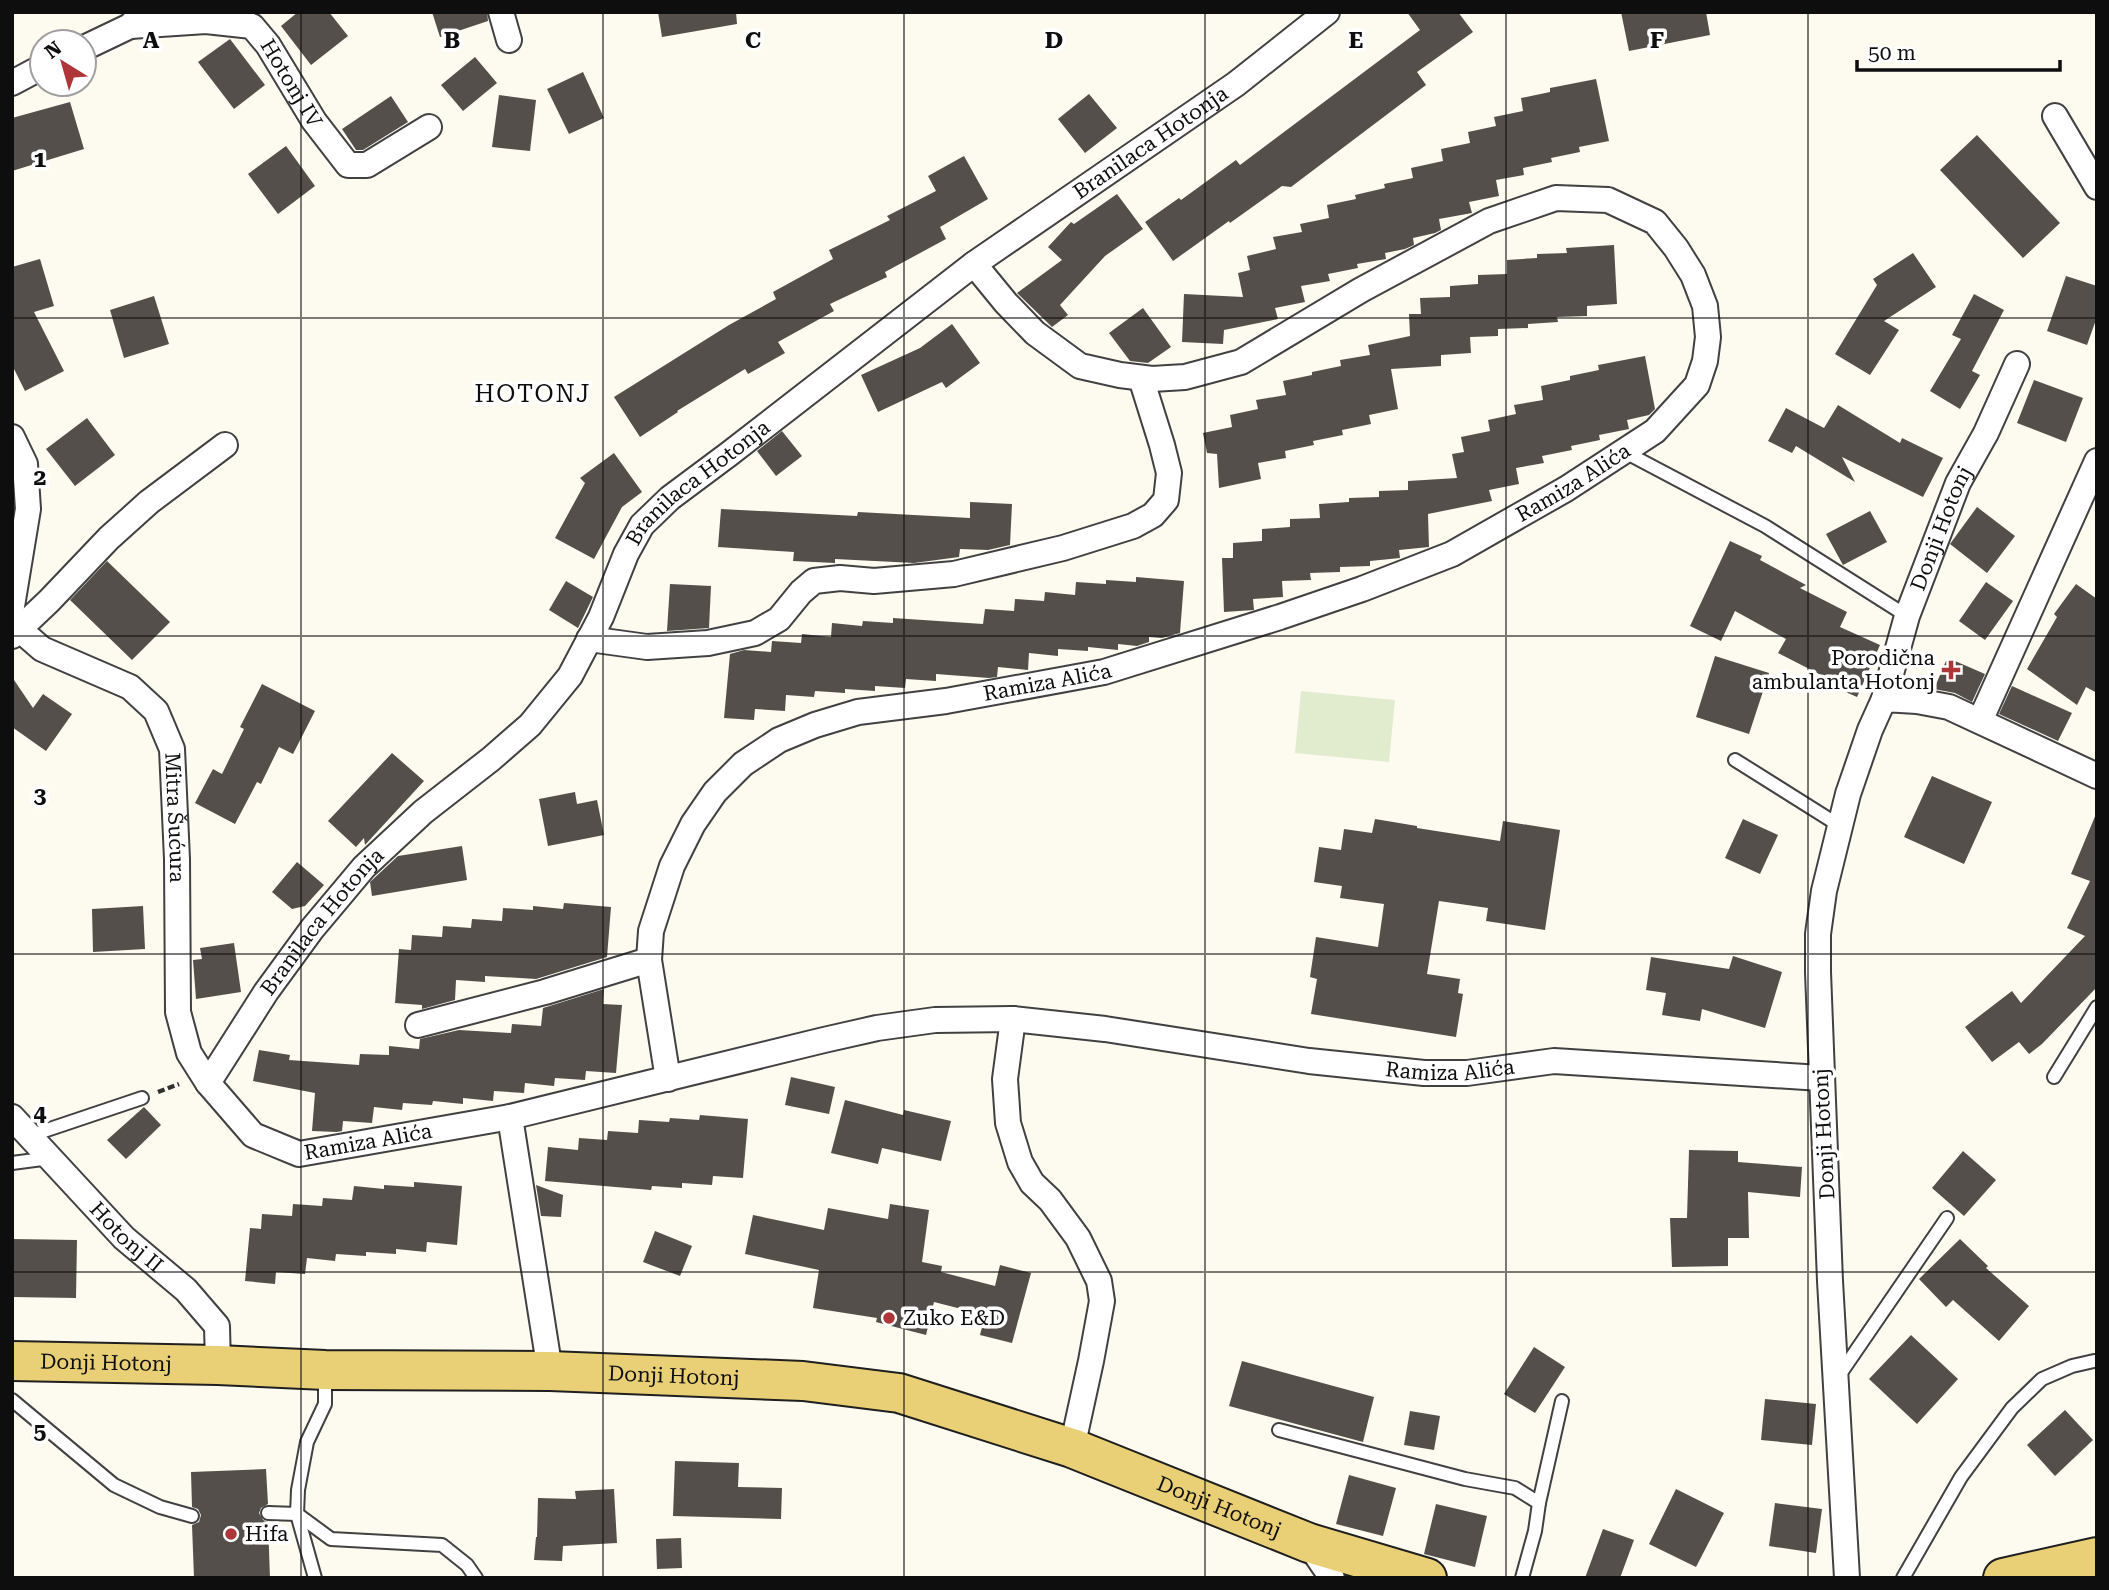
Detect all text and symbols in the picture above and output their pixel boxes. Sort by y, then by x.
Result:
text: A [143,27,160,54]
text: B [444,27,460,54]
text: C [745,27,761,54]
text: D [1045,27,1063,54]
text: E [1349,27,1363,54]
text: F [1650,27,1664,54]
north arrow [28,28,98,98]
scale bar [1857,28,2060,72]
street label: Hotonj IV [255,35,327,132]
text: N [40,36,66,63]
text: 50 m [1868,41,1916,65]
street label: Branilaca Hotonja [1069,81,1233,204]
text: 1 [34,146,47,173]
district label: HOTONJ [474,380,592,408]
street label: Branilaca Hotonja [621,415,775,549]
street label: Ramiza Alića [1512,438,1635,527]
street label: Donji Hotonj [1906,462,1977,594]
text: 2 [34,464,46,491]
place label: Porodična ambulanta Hotonj [1752,646,1936,694]
street label: Ramiza Alića [981,658,1115,706]
marker: Porodična ambulanta Hotonj [1941,660,1961,680]
street label: Mitra Šućura [160,752,189,884]
text: 3 [34,782,47,809]
street label: Branilaca Hotonja [256,843,389,1000]
street label: Ramiza Alića [1384,1055,1517,1086]
street label: Donji Hotonj [1809,1068,1839,1200]
text: 4 [34,1100,47,1127]
street label: Ramiza Alića [302,1119,434,1165]
street label: Hotonj II [85,1197,168,1277]
place label: Zuko E&D [903,1306,1005,1330]
marker: Zuko E&D [881,1310,897,1326]
street label: Donji Hotonj [40,1350,172,1376]
street label: Donji Hotonj [608,1361,740,1390]
text: 5 [34,1418,47,1445]
street label: Donji Hotonj [1153,1471,1285,1543]
place label: Hifa [245,1522,289,1546]
marker: Hifa [223,1526,239,1542]

